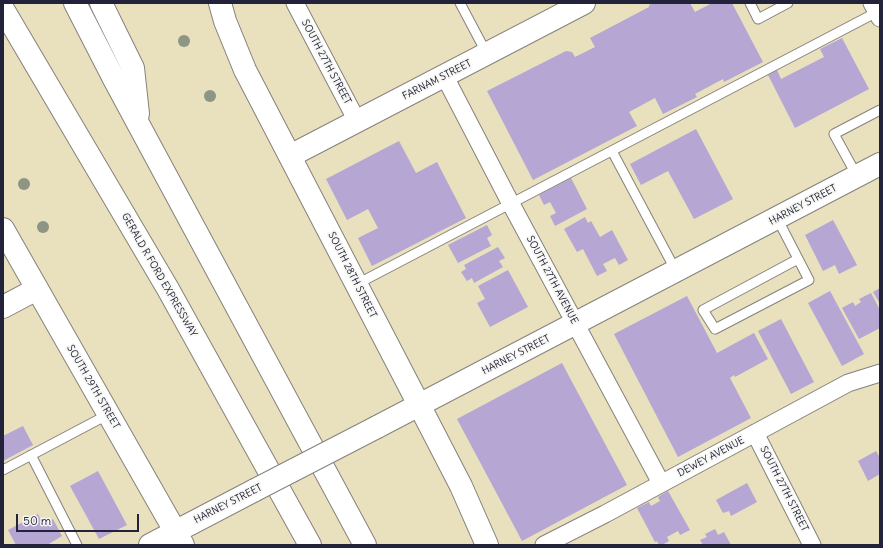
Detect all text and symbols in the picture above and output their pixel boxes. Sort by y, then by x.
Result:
street label: SOUTH 27TH STREET [299,18,353,106]
street label: FARNAM STREET [400,57,474,103]
street label: HARNEY STREET [767,182,839,228]
street label: GERALD R FORD EXPRESSWAY [119,211,199,339]
street label: SOUTH 28TH STREET [325,230,379,320]
street label: SOUTH 27TH AVENUE [524,234,580,326]
street label: HARNEY STREET [480,333,552,377]
street label: SOUTH 29TH STREET [64,343,122,431]
street label: DEWEY AVENUE [676,434,746,480]
street label: SOUTH 27TH STREET [757,444,811,534]
street label: HARNEY STREET [192,482,264,526]
scale bar [18,506,141,532]
text: 50 m [23,513,51,528]

